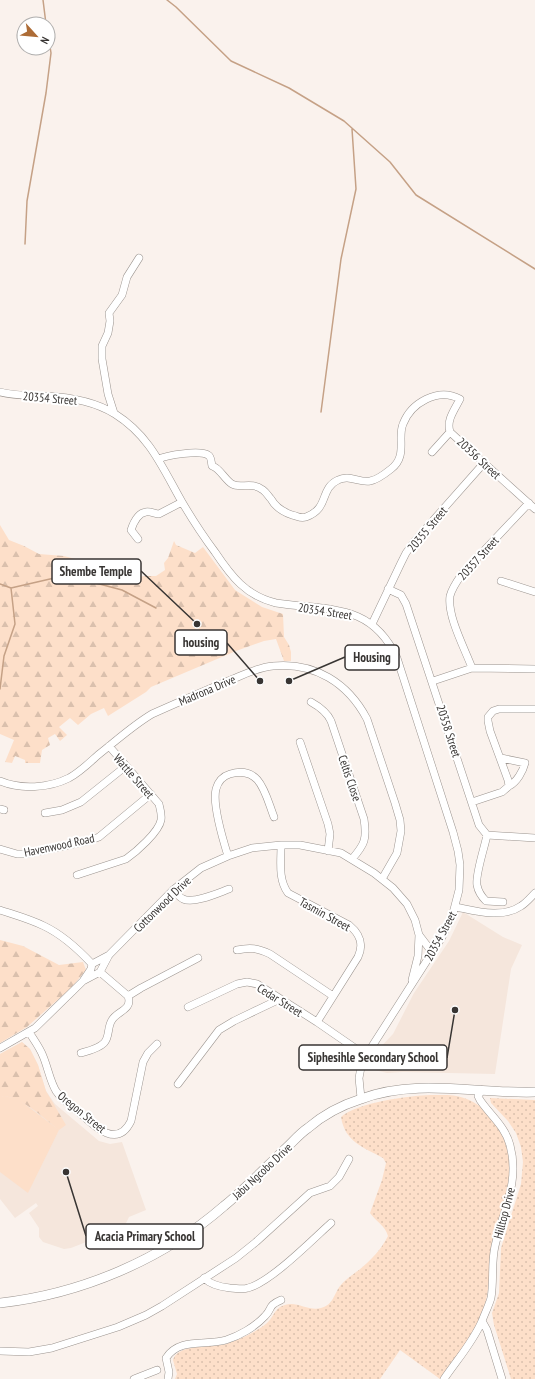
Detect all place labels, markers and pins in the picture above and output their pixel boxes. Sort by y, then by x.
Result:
callout: Shembe Temple [52,559,141,584]
callout: housing [175,630,227,655]
callout: Housing [345,645,399,670]
callout: Siphesihle Secondary School [299,1045,447,1070]
callout: Acacia Primary School [86,1224,203,1249]

